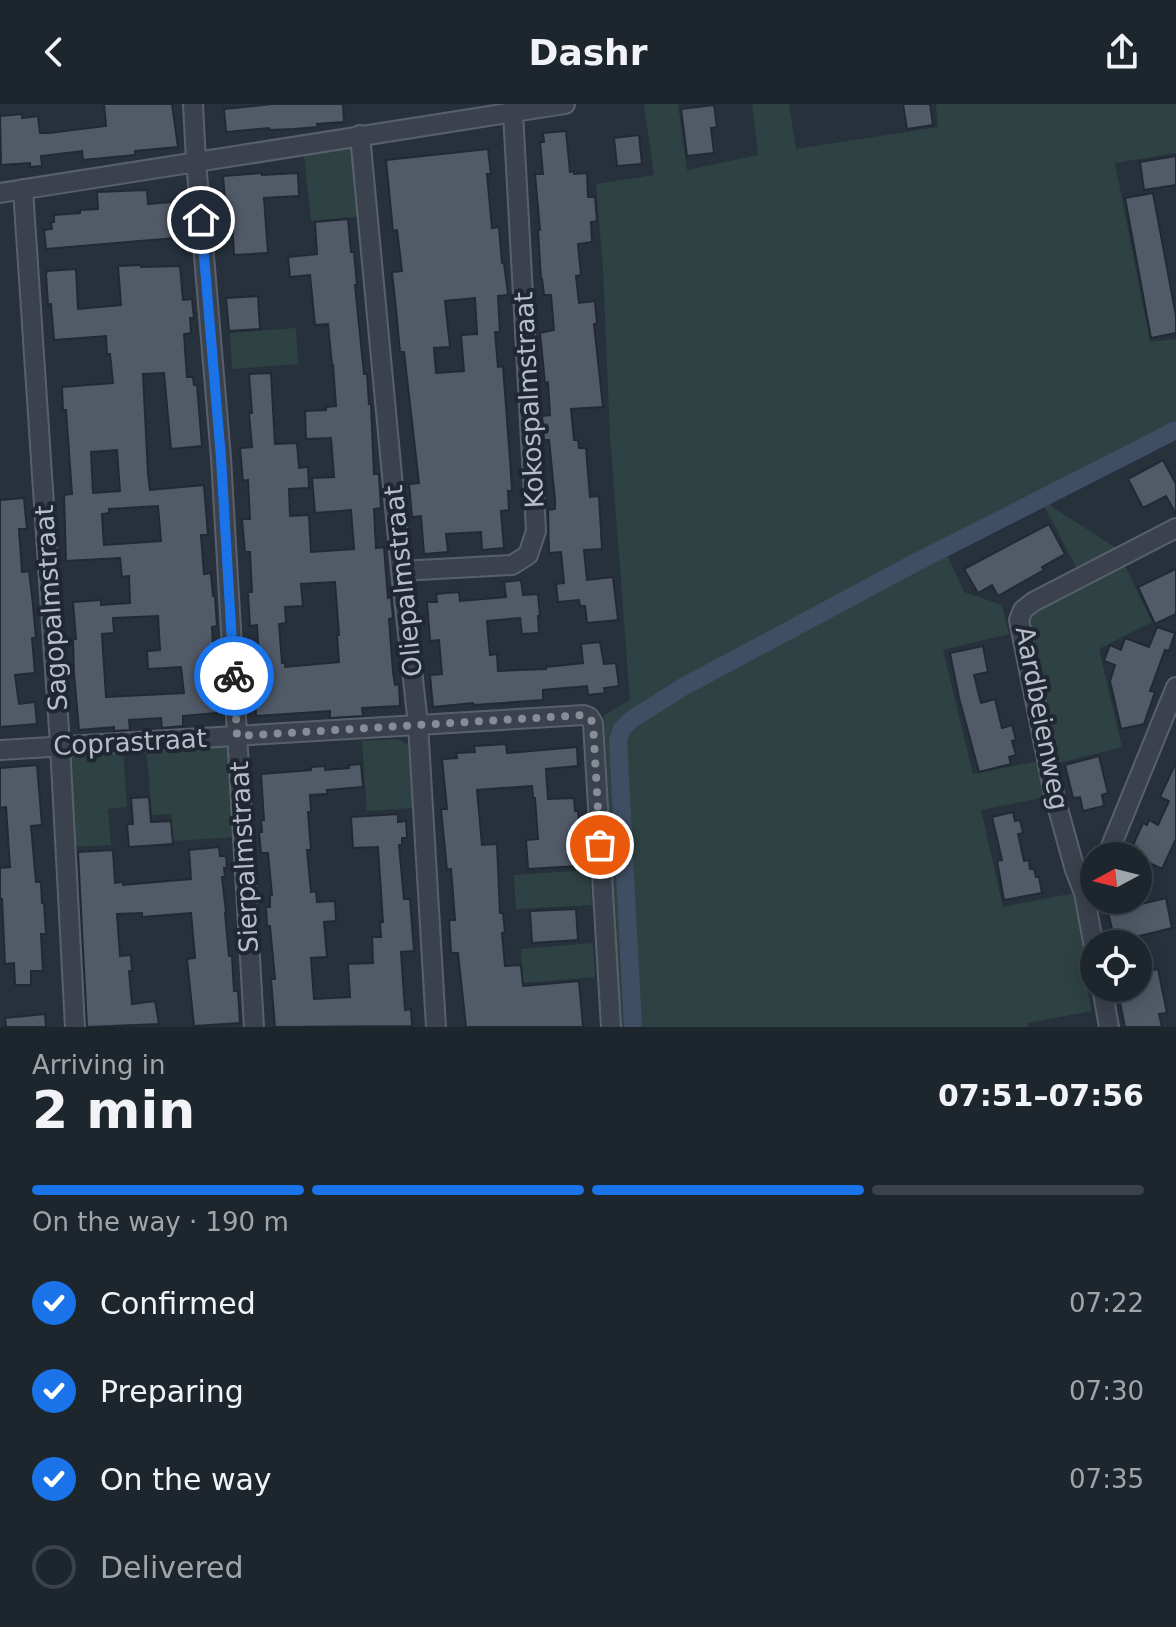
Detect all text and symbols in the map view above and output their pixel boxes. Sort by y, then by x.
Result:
icon: back [32,30,76,74]
icon: share [1100,30,1144,74]
text: Dashr [529,32,648,73]
pin [167,186,235,254]
icon: home [179,198,223,242]
street label: Kokospalmstraat [508,291,550,509]
street label: Oliepalmstraat [378,484,428,678]
street label: Sagopalmstraat [29,504,73,712]
street label: Aardbeienweg [1009,624,1075,812]
courier [194,636,274,716]
icon: bike [212,654,256,698]
street label: Coprastraat [52,723,208,761]
street label: Sierpalmstraat [224,760,264,954]
pin [566,811,634,879]
icon: bag [578,823,622,867]
north arrow [1080,842,1152,914]
map controls [1080,842,1152,1002]
button: locate [1080,930,1152,1002]
text: Arriving in [32,1050,166,1080]
text: 07:51–07:56 [938,1078,1144,1113]
text: 2 min [32,1080,195,1140]
text: On the way · 190 m [32,1207,289,1237]
icon: check [32,1281,76,1325]
text: Confirmed [100,1286,256,1321]
text: 07:22 [1069,1288,1144,1318]
icon: check [32,1369,76,1413]
text: Preparing [100,1374,244,1409]
text: 07:30 [1069,1376,1144,1406]
icon: check [32,1457,76,1501]
text: On the way [100,1462,272,1497]
text: 07:35 [1069,1464,1144,1494]
text: Delivered [100,1550,244,1585]

